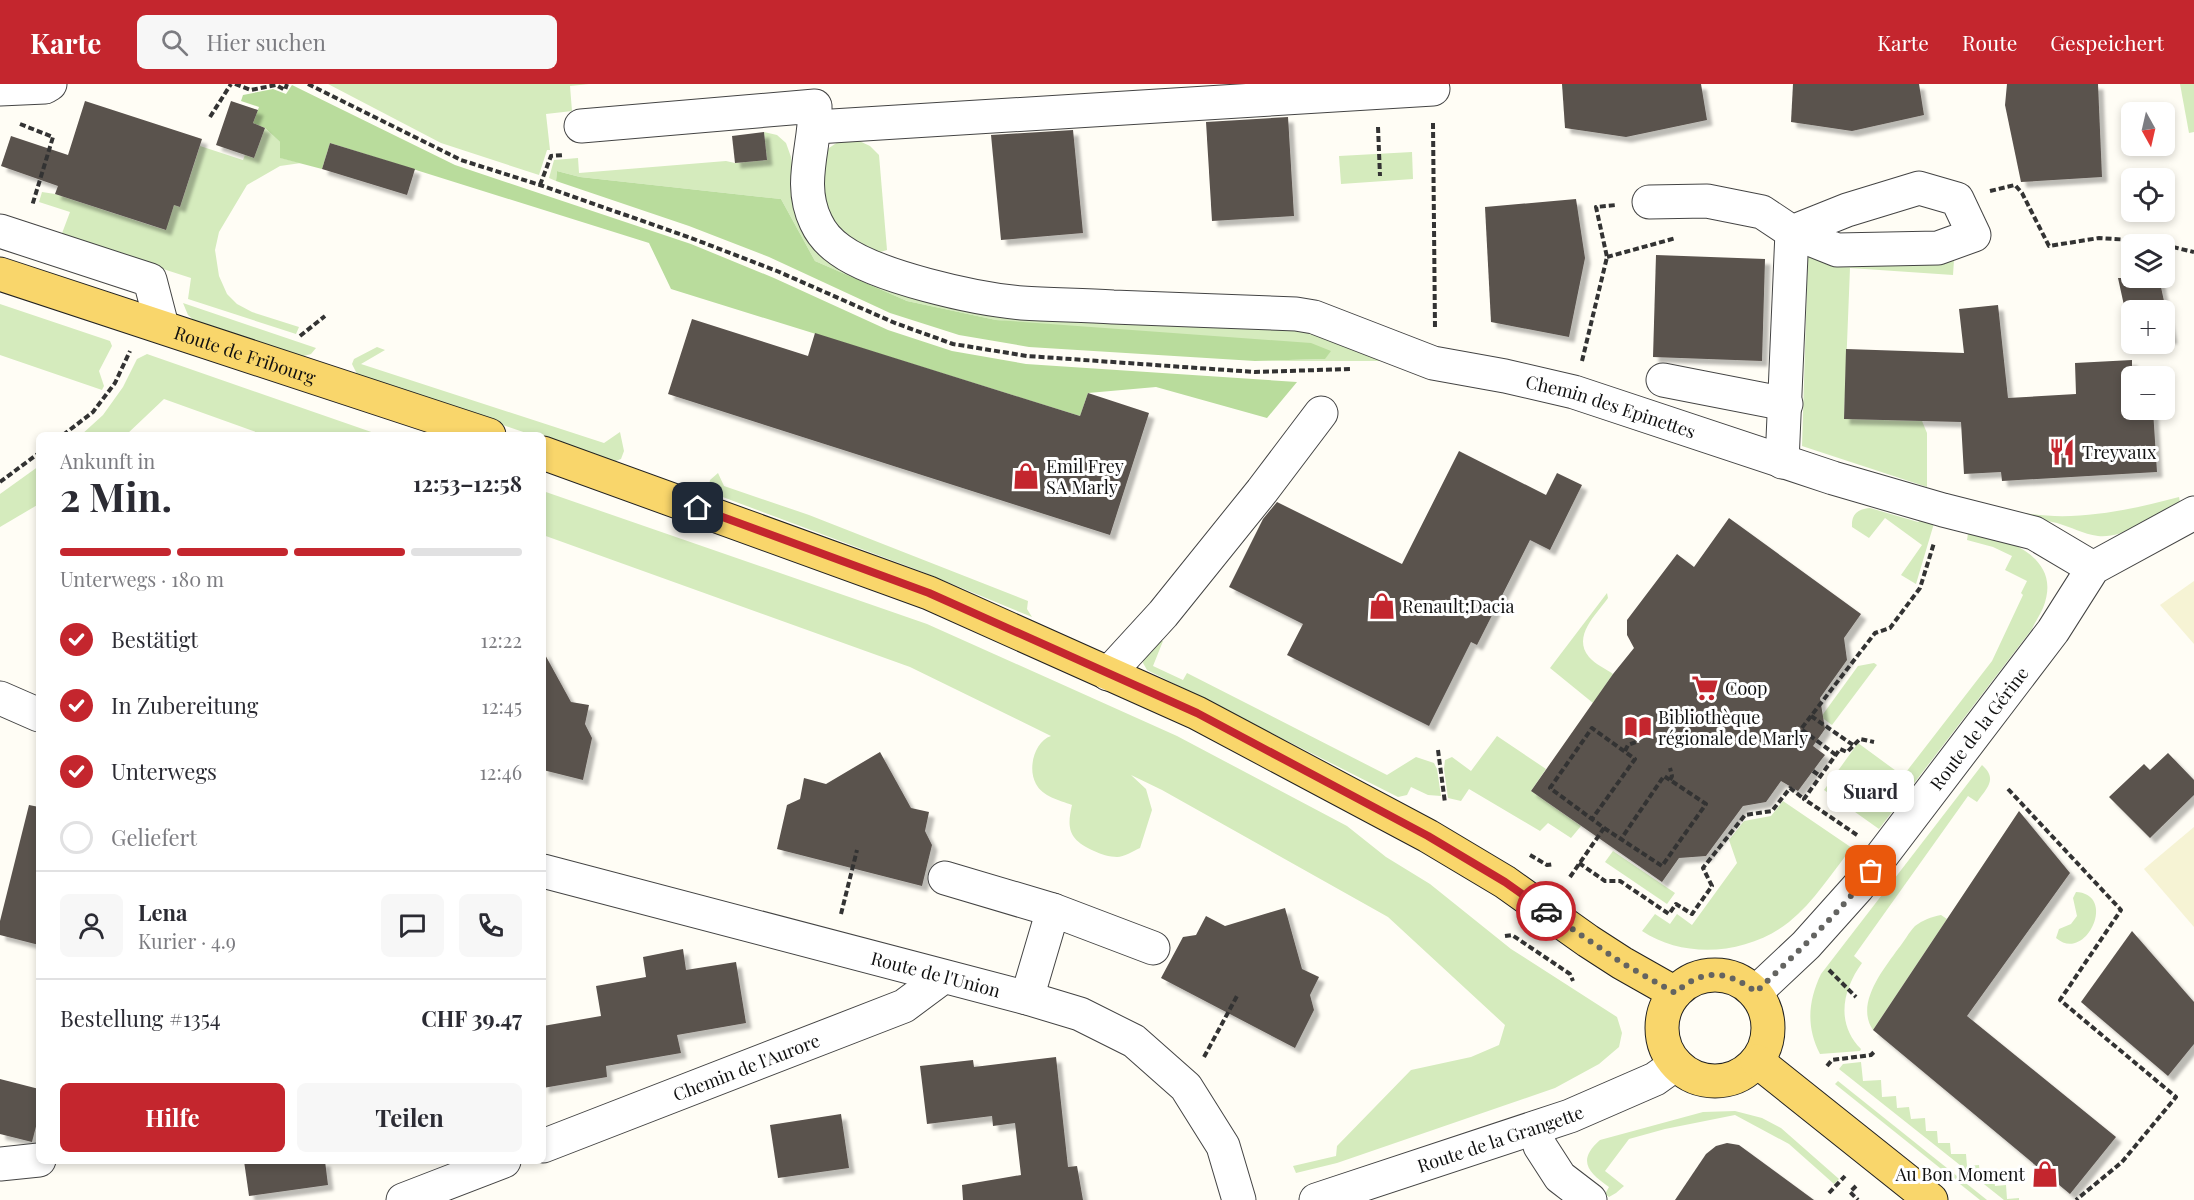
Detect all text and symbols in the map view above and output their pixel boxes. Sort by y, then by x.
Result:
search box [137,15,557,69]
text: Karte [30,24,101,61]
icon: search [158,26,191,59]
text: Hier suchen [206,27,326,57]
text: Karte [1877,28,1929,56]
text: Route [1962,28,2017,56]
text: Gespeichert [2050,28,2164,56]
north arrow [2121,102,2175,156]
map controls [2121,102,2175,420]
button: locate [2121,168,2175,222]
button: layers [2121,234,2175,288]
button: + [2121,300,2175,354]
street label: Route de Fribourg [171,320,319,389]
button: − [2121,366,2175,420]
street label: Chemin des Epinettes [1523,369,1699,444]
restaurant icon: Treyvaux [2047,437,2077,467]
place label: Treyvaux [2082,440,2157,464]
text: Ankunft in [60,447,155,474]
place label: Emil Frey SA Marly [1046,454,1124,499]
shop icon: Emil Frey SA Marly [1011,461,1041,491]
text: 12:53–12:58 [413,468,522,498]
text: 2 Min. [60,470,172,522]
pin [672,482,723,533]
icon: home [681,491,714,524]
text: Unterwegs · 180 m [60,565,224,592]
shop icon: Renault;Dacia [1367,591,1397,621]
place label: Renault;Dacia [1402,594,1514,618]
icon: check [60,623,93,656]
text: Bestätigt [111,624,198,654]
text: 12:22 [481,626,522,653]
street label: Route de la Gérine [1924,662,2034,795]
supermarket icon: Coop [1690,673,1720,703]
place label: Coop [1725,676,1768,700]
icon: check [60,689,93,722]
text: In Zubereitung [111,690,258,720]
text: 12:45 [482,692,522,719]
place label: Bibliothèque régionale de Marly [1658,705,1808,750]
library icon: Bibliothèque régionale de Marly [1623,712,1653,742]
icon: check [60,755,93,788]
text: Unterwegs [111,756,217,786]
text: 12:46 [479,758,522,785]
callout: Suard [1828,769,1914,811]
text: Suard [1843,777,1898,804]
text: Geliefert [111,822,197,852]
pin [1845,845,1896,896]
icon: bag [1854,854,1887,887]
courier [1516,881,1576,941]
button: person [60,894,123,957]
button: chat [381,894,444,957]
button: phone [459,894,522,957]
icon: car [1530,895,1563,928]
text: Lena [138,897,187,927]
text: Kurier · 4.9 [138,927,236,954]
street label: Route de l'Union [868,946,1003,1003]
text: Bestellung #1354 [60,1003,221,1033]
text: CHF 39.47 [421,1003,522,1033]
street label: Chemin de l'Aurore [670,1028,823,1106]
button: Hilfe [60,1083,285,1152]
button: Teilen [297,1083,522,1152]
street label: Route de la Grangette [1414,1100,1587,1178]
shop icon: Au Bon Moment [2030,1159,2060,1189]
place label: Au Bon Moment [1895,1162,2026,1186]

